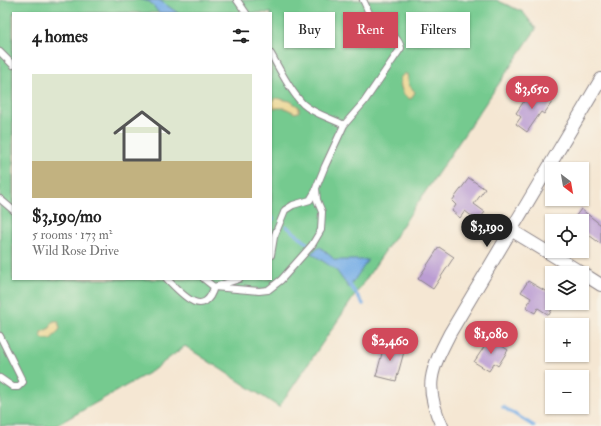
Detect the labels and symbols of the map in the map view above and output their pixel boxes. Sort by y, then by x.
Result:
pin: $3,650 [499,76,565,110]
north arrow [545,162,589,206]
pin: $3,190 [454,214,520,248]
pin: $1,080 [458,321,524,355]
pin: $2,460 [357,328,423,362]

